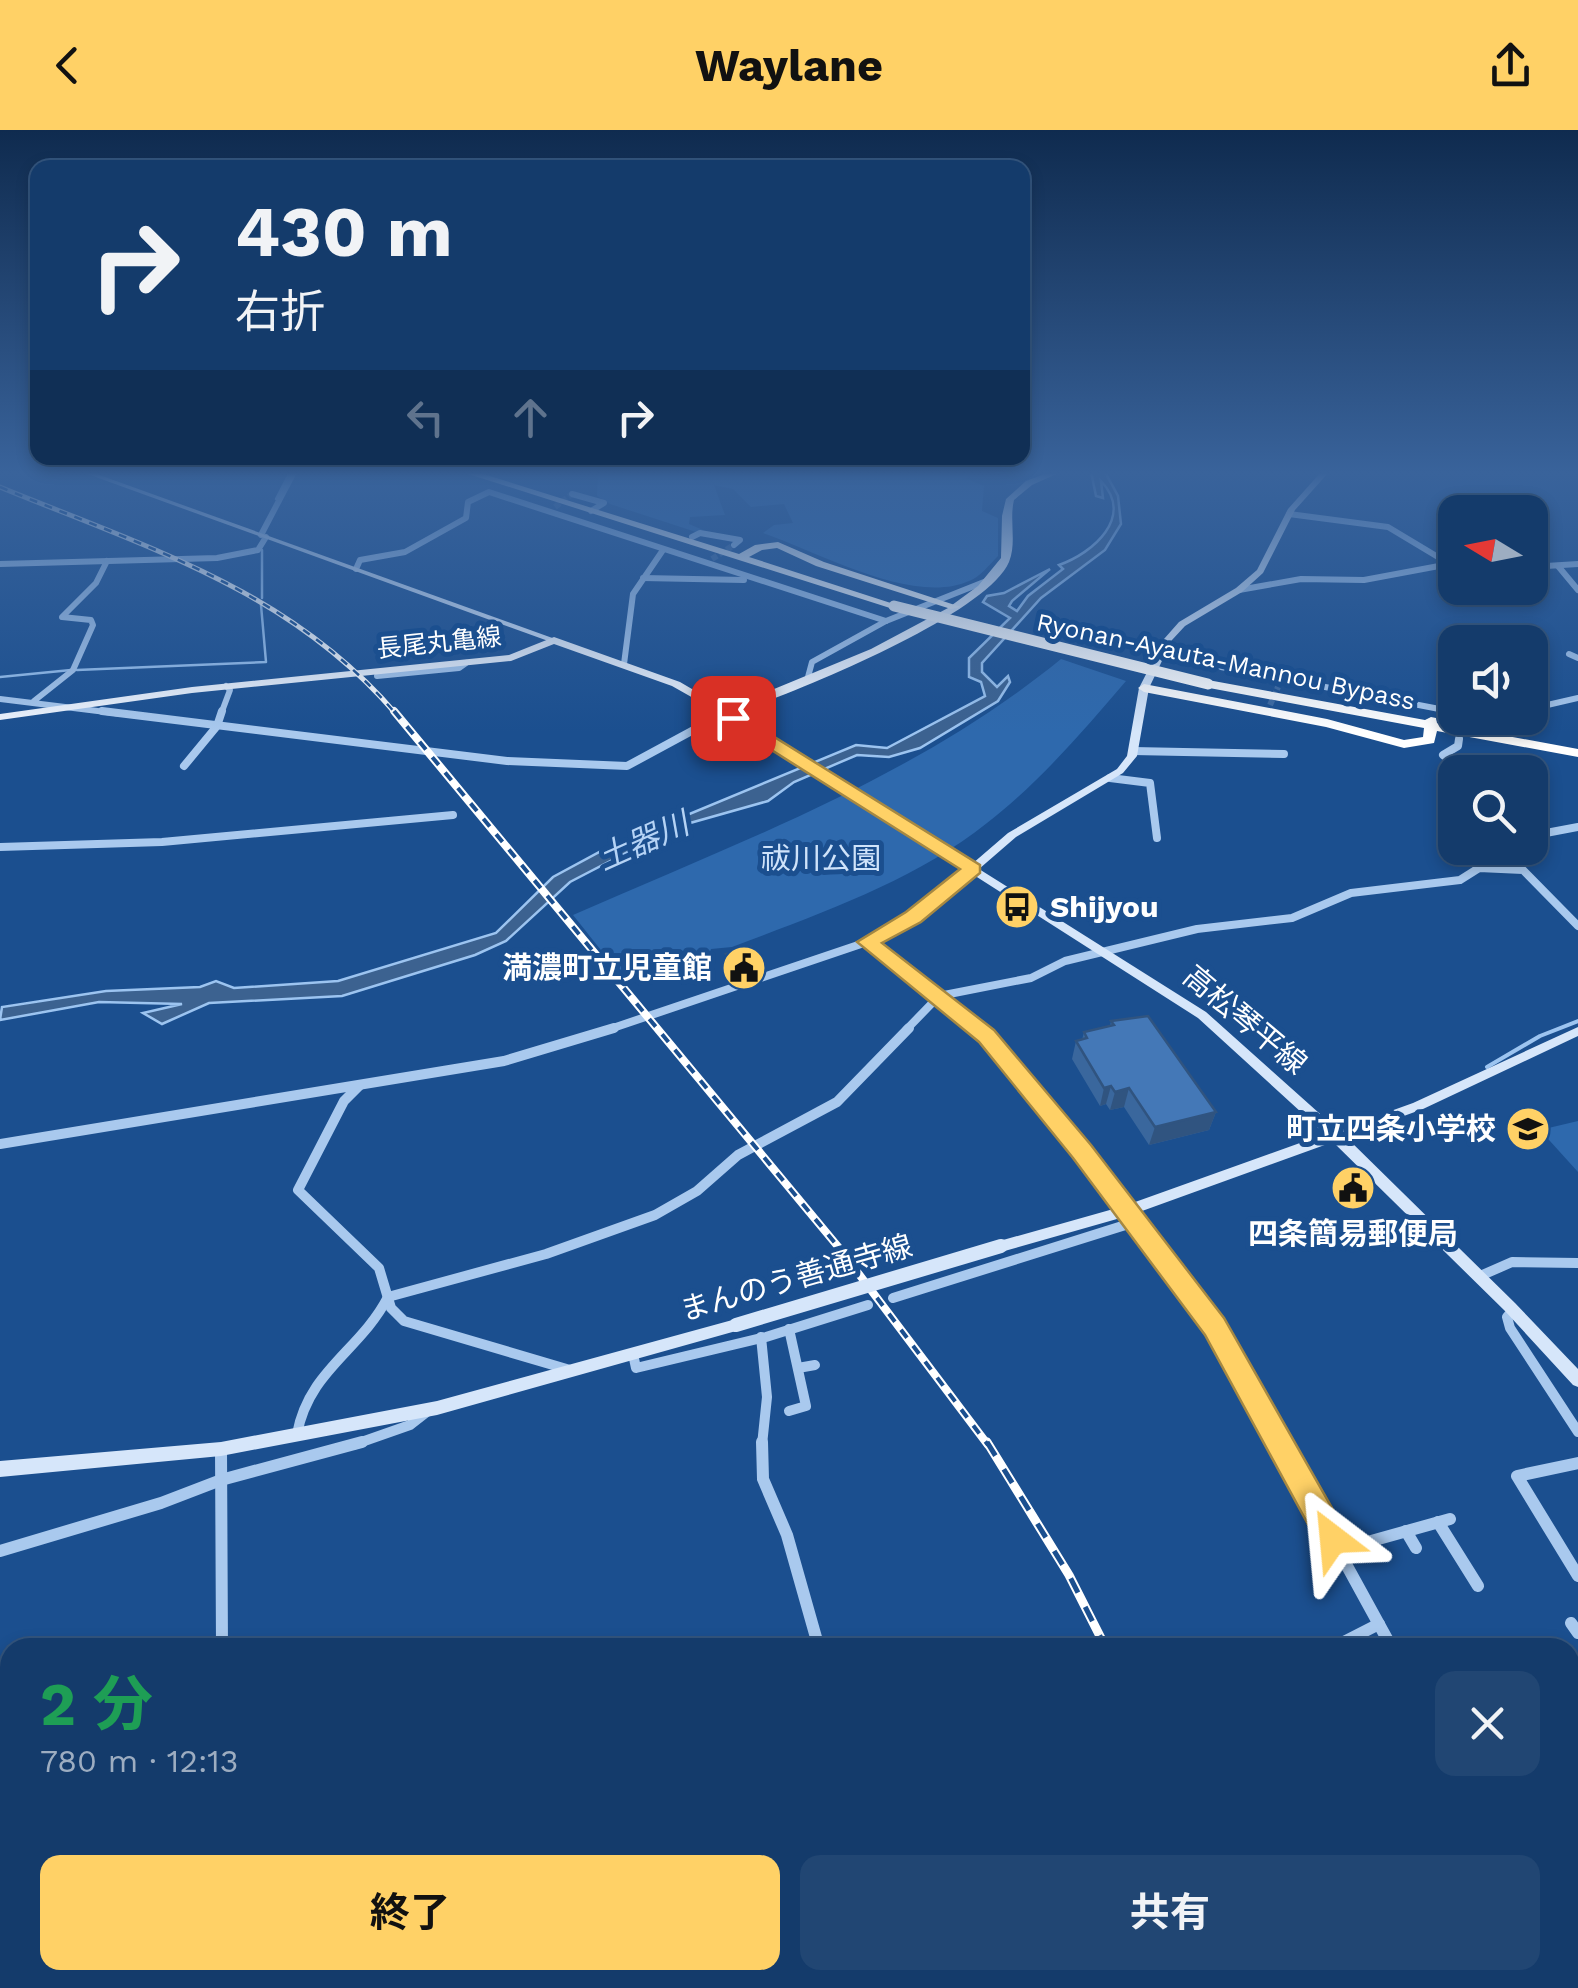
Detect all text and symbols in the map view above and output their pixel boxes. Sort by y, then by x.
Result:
icon: back [40,38,95,93]
icon: share [1483,38,1538,93]
text: Waylane [695,39,883,92]
text: 430 m [235,191,453,273]
icon: right [70,200,200,330]
text: 右折 [235,285,325,338]
icon: left [398,390,453,445]
icon: ahead [503,390,558,445]
icon: right [608,390,663,445]
north arrow [1438,495,1548,605]
map controls [1438,495,1548,865]
street label: Ryonan-Ayauta-Mannou Bypass [1034,607,1418,716]
street label: 長尾丸亀線 [375,622,503,663]
button: sound [1438,625,1548,735]
pin [691,676,776,761]
icon: arrive [706,691,761,746]
button: search [1438,755,1548,865]
water label: 土器川 [591,803,697,878]
park label: 祓川公園 [761,841,881,876]
bus stop icon: Shijyou [994,884,1040,930]
place label: Shijyou [1050,889,1159,924]
public building icon: 満濃町立児童館 [721,945,767,991]
place label: 満濃町立児童館 [502,950,712,985]
street label: 高松琴平線 [1177,958,1314,1081]
school or university icon: 町立四条小学校 [1505,1106,1551,1152]
place label: 町立四条小学校 [1286,1111,1496,1146]
public building icon: 四条簡易郵便局 [1330,1165,1376,1211]
place label: 四条簡易郵便局 [1248,1216,1458,1251]
street label: まんのう善通寺線 [676,1228,916,1327]
position arrow [1281,1487,1385,1591]
text: 2 分 [40,1669,153,1740]
button: close [1435,1671,1540,1776]
text: 780 m · 12:13 [40,1742,239,1780]
button: 終了 [40,1855,780,1970]
button: 共有 [800,1855,1540,1970]

